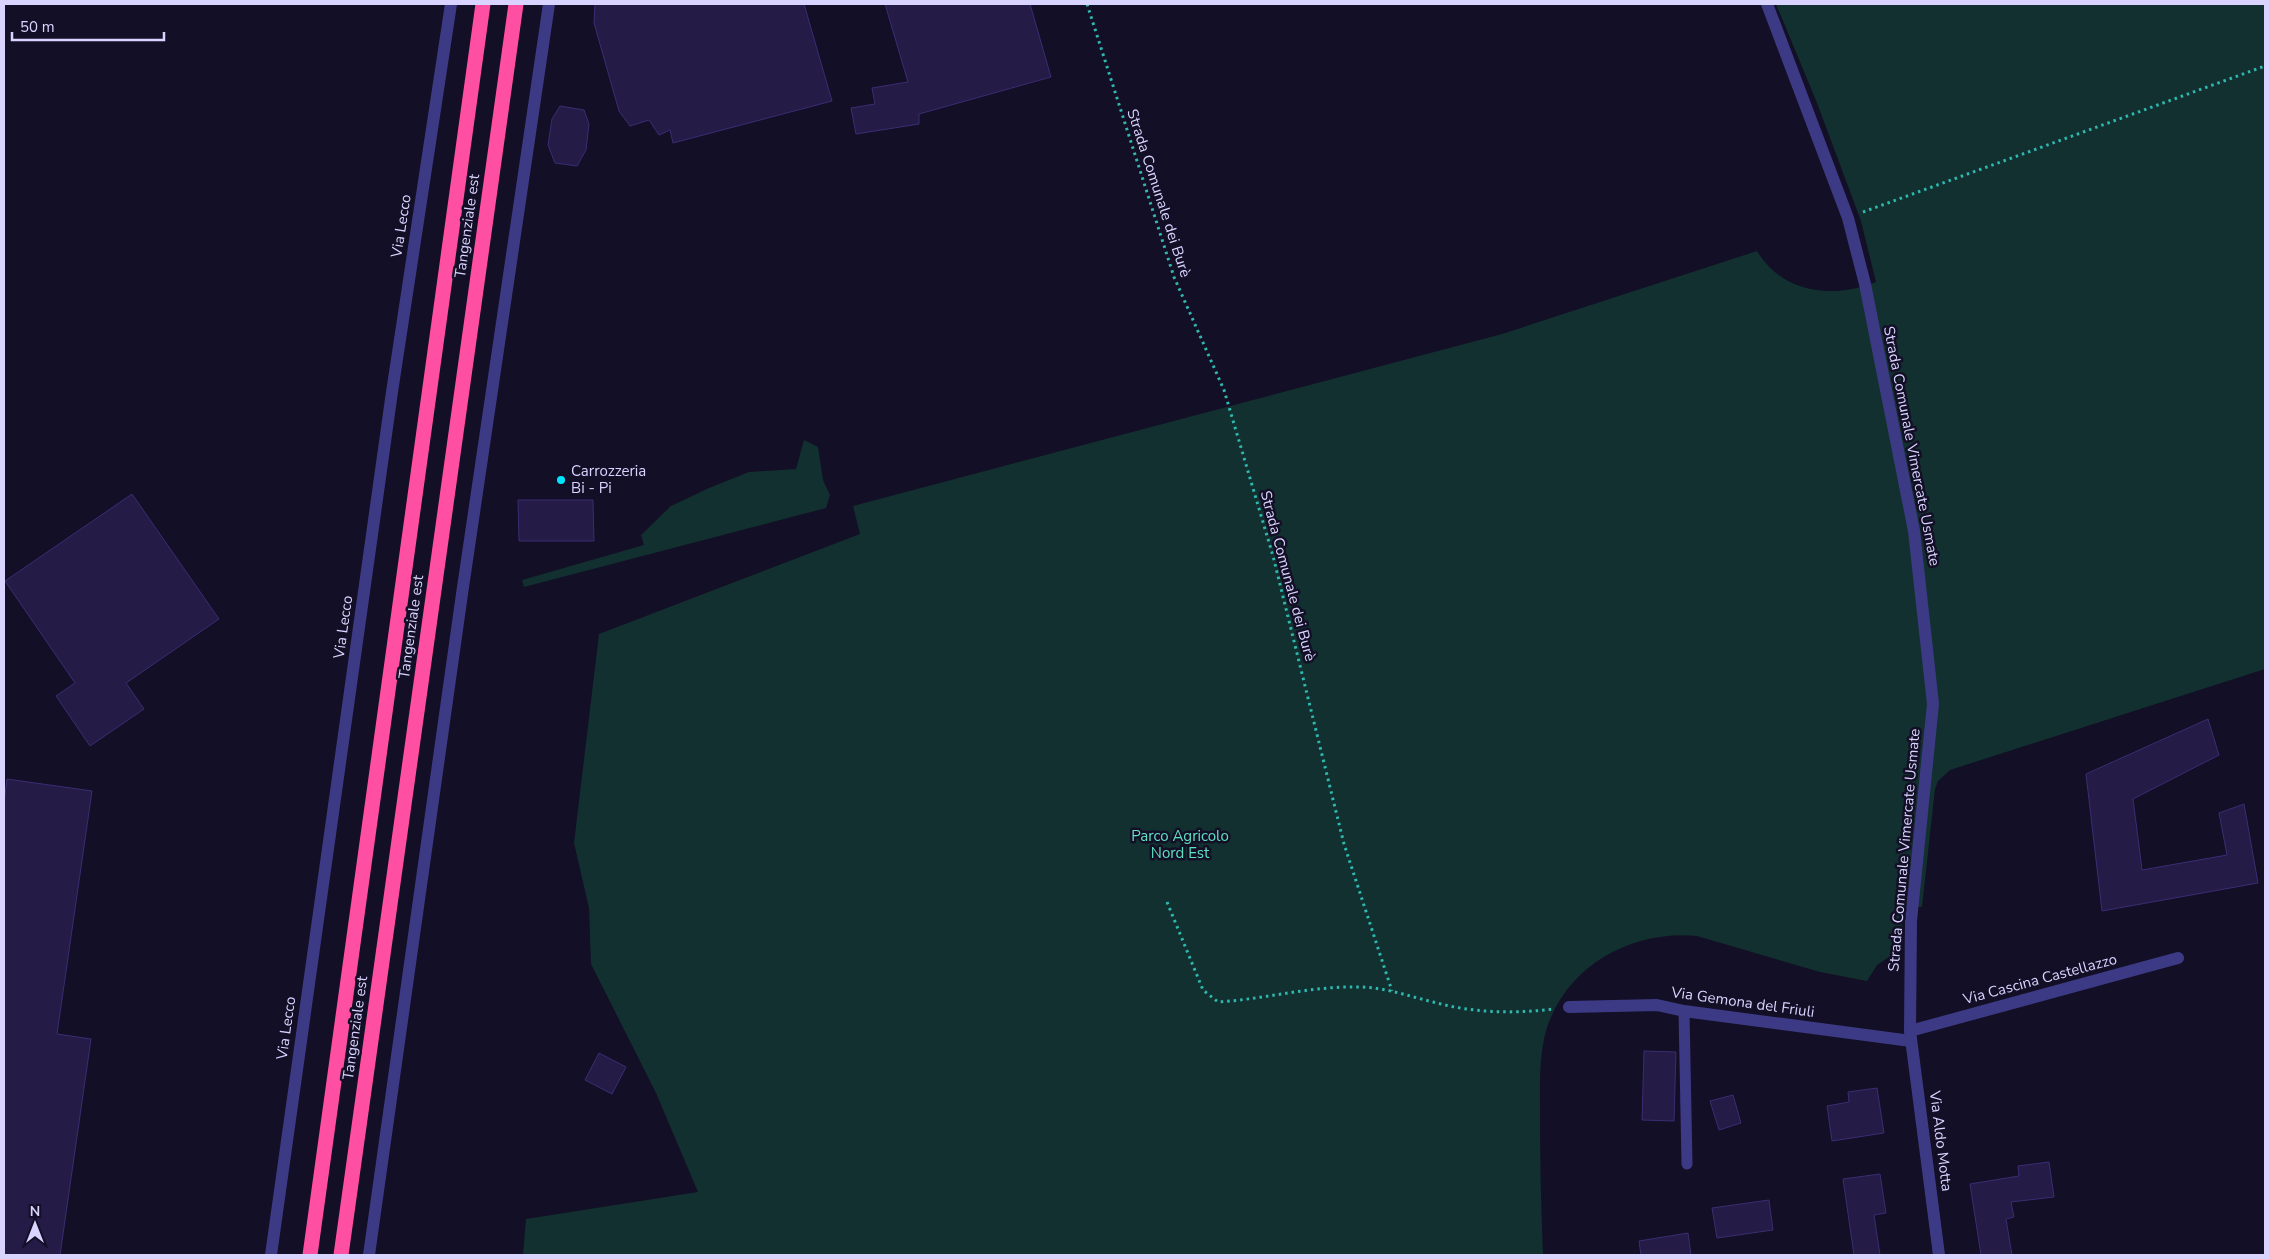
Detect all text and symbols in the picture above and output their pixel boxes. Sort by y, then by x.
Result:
scale bar [12,10,165,42]
text: 50 m [20,17,55,37]
street label: Strada Comunale dei Burè [1122,106,1196,280]
street label: Tangenziale est [450,172,484,279]
street label: Via Lecco [386,193,416,260]
street label: Strada Comunale Vimercate Usmate [1879,324,1945,568]
place label: Carrozzeria Bi - Pi [571,461,646,498]
marker: Carrozzeria Bi - Pi [555,474,567,486]
street label: Strada Comunale dei Burè [1256,488,1320,664]
street label: Tangenziale est [394,573,428,680]
street label: Via Lecco [329,594,357,661]
street label: Strada Comunale Vimercate Usmate [1883,728,1925,972]
park label: Parco Agricolo Nord Est [1131,826,1229,863]
street label: Via Cascina Castellazzo [1960,949,2119,1009]
street label: Tangenziale est [338,974,372,1081]
street label: Via Gemona del Friuli [1669,982,1816,1022]
street label: Via Lecco [272,995,300,1062]
street label: Via Aldo Motta [1925,1089,1957,1192]
north arrow [10,1199,60,1249]
text: N [30,1202,40,1221]

